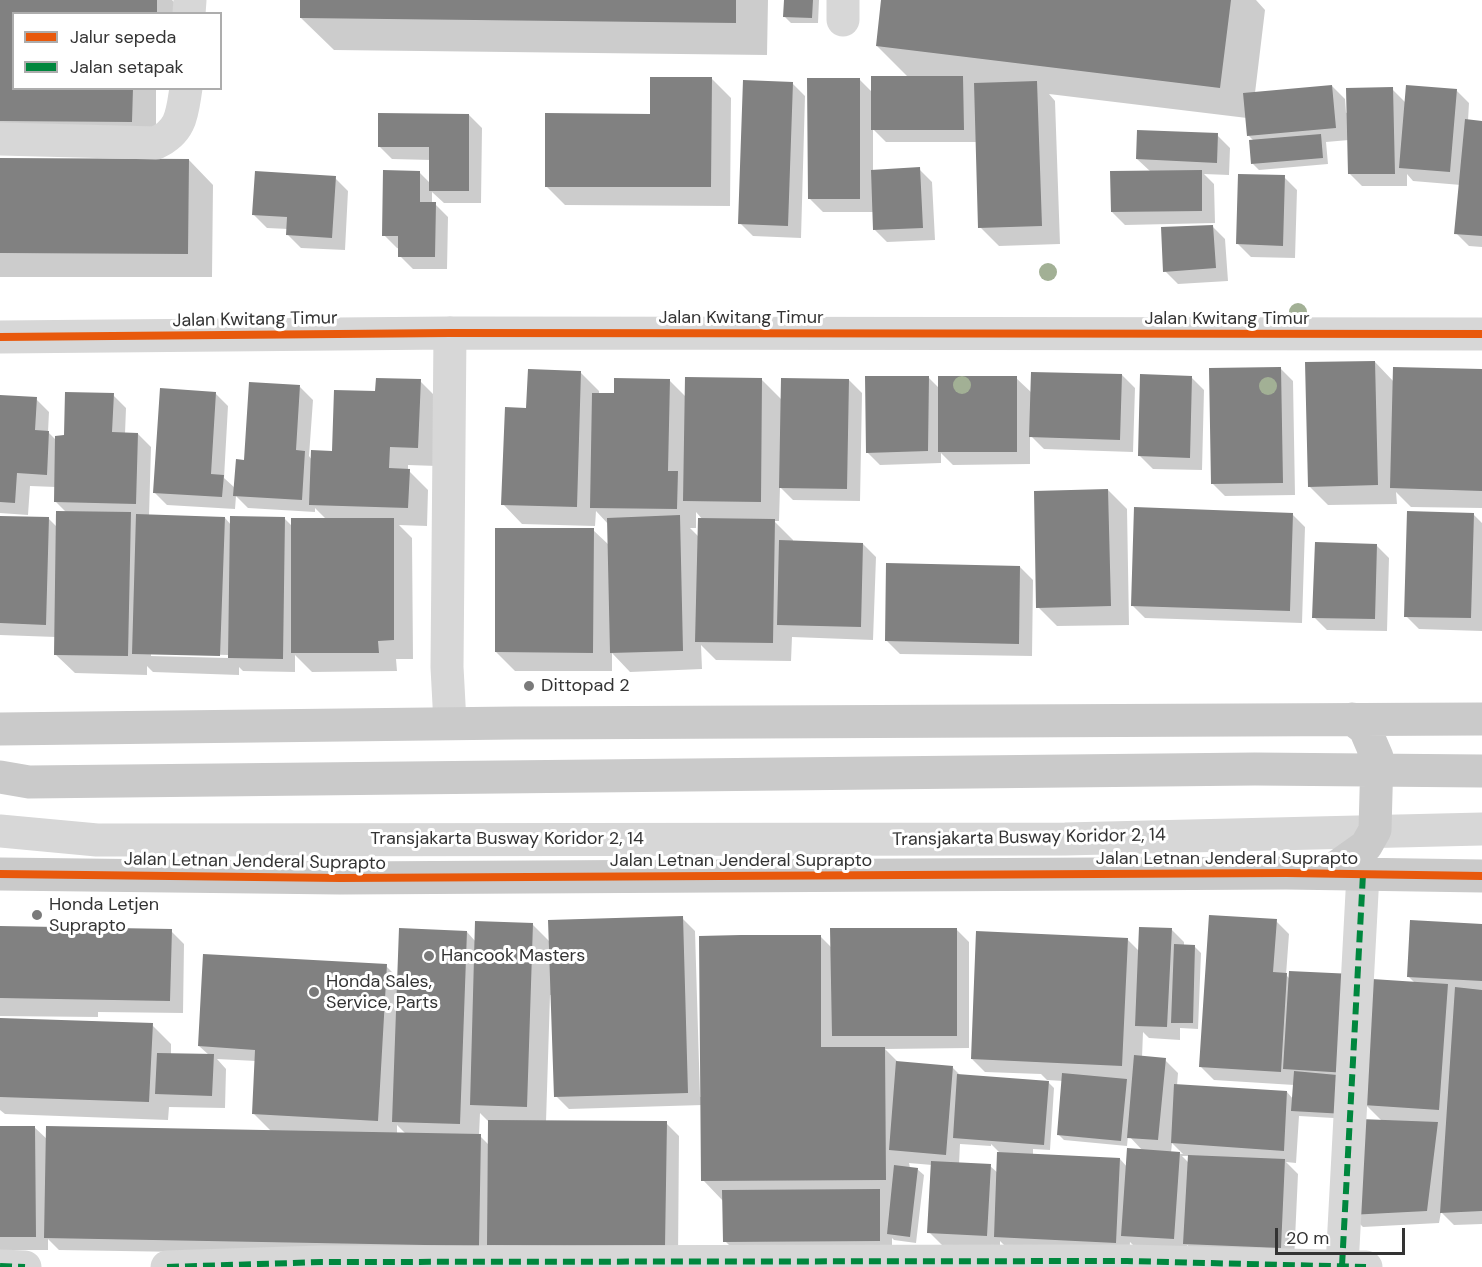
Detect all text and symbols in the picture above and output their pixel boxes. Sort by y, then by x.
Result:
legend [12,12,222,90]
text: Jalur sepeda [70,25,176,49]
text: Jalan setapak [70,55,184,79]
street label: Jalan Kwitang Timur [658,307,824,329]
street label: Jalan Kwitang Timur [172,308,338,332]
street label: Jalan Kwitang Timur [1144,308,1310,330]
place label: Dittopad 2 [541,675,630,697]
marker: Dittopad 2 [522,679,536,693]
street label: Transjakarta Busway Koridor 2, 14 [892,825,1166,851]
street label: Transjakarta Busway Koridor 2, 14 [370,828,644,850]
street label: Jalan Letnan Jenderal Suprapto [1096,848,1358,870]
street label: Jalan Letnan Jenderal Suprapto [124,849,386,875]
street label: Jalan Letnan Jenderal Suprapto [610,850,872,872]
place label: Honda Letjen Suprapto [49,894,159,936]
marker: Honda Letjen Suprapto [30,908,44,922]
place label: Hancook Masters [441,945,585,967]
marker: Hancook Masters [422,949,436,963]
place label: Honda Sales, Service, Parts [326,971,438,1014]
marker: Honda Sales, Service, Parts [307,985,321,999]
scale bar [1278,1216,1408,1254]
text: 20 m [1286,1226,1329,1250]

